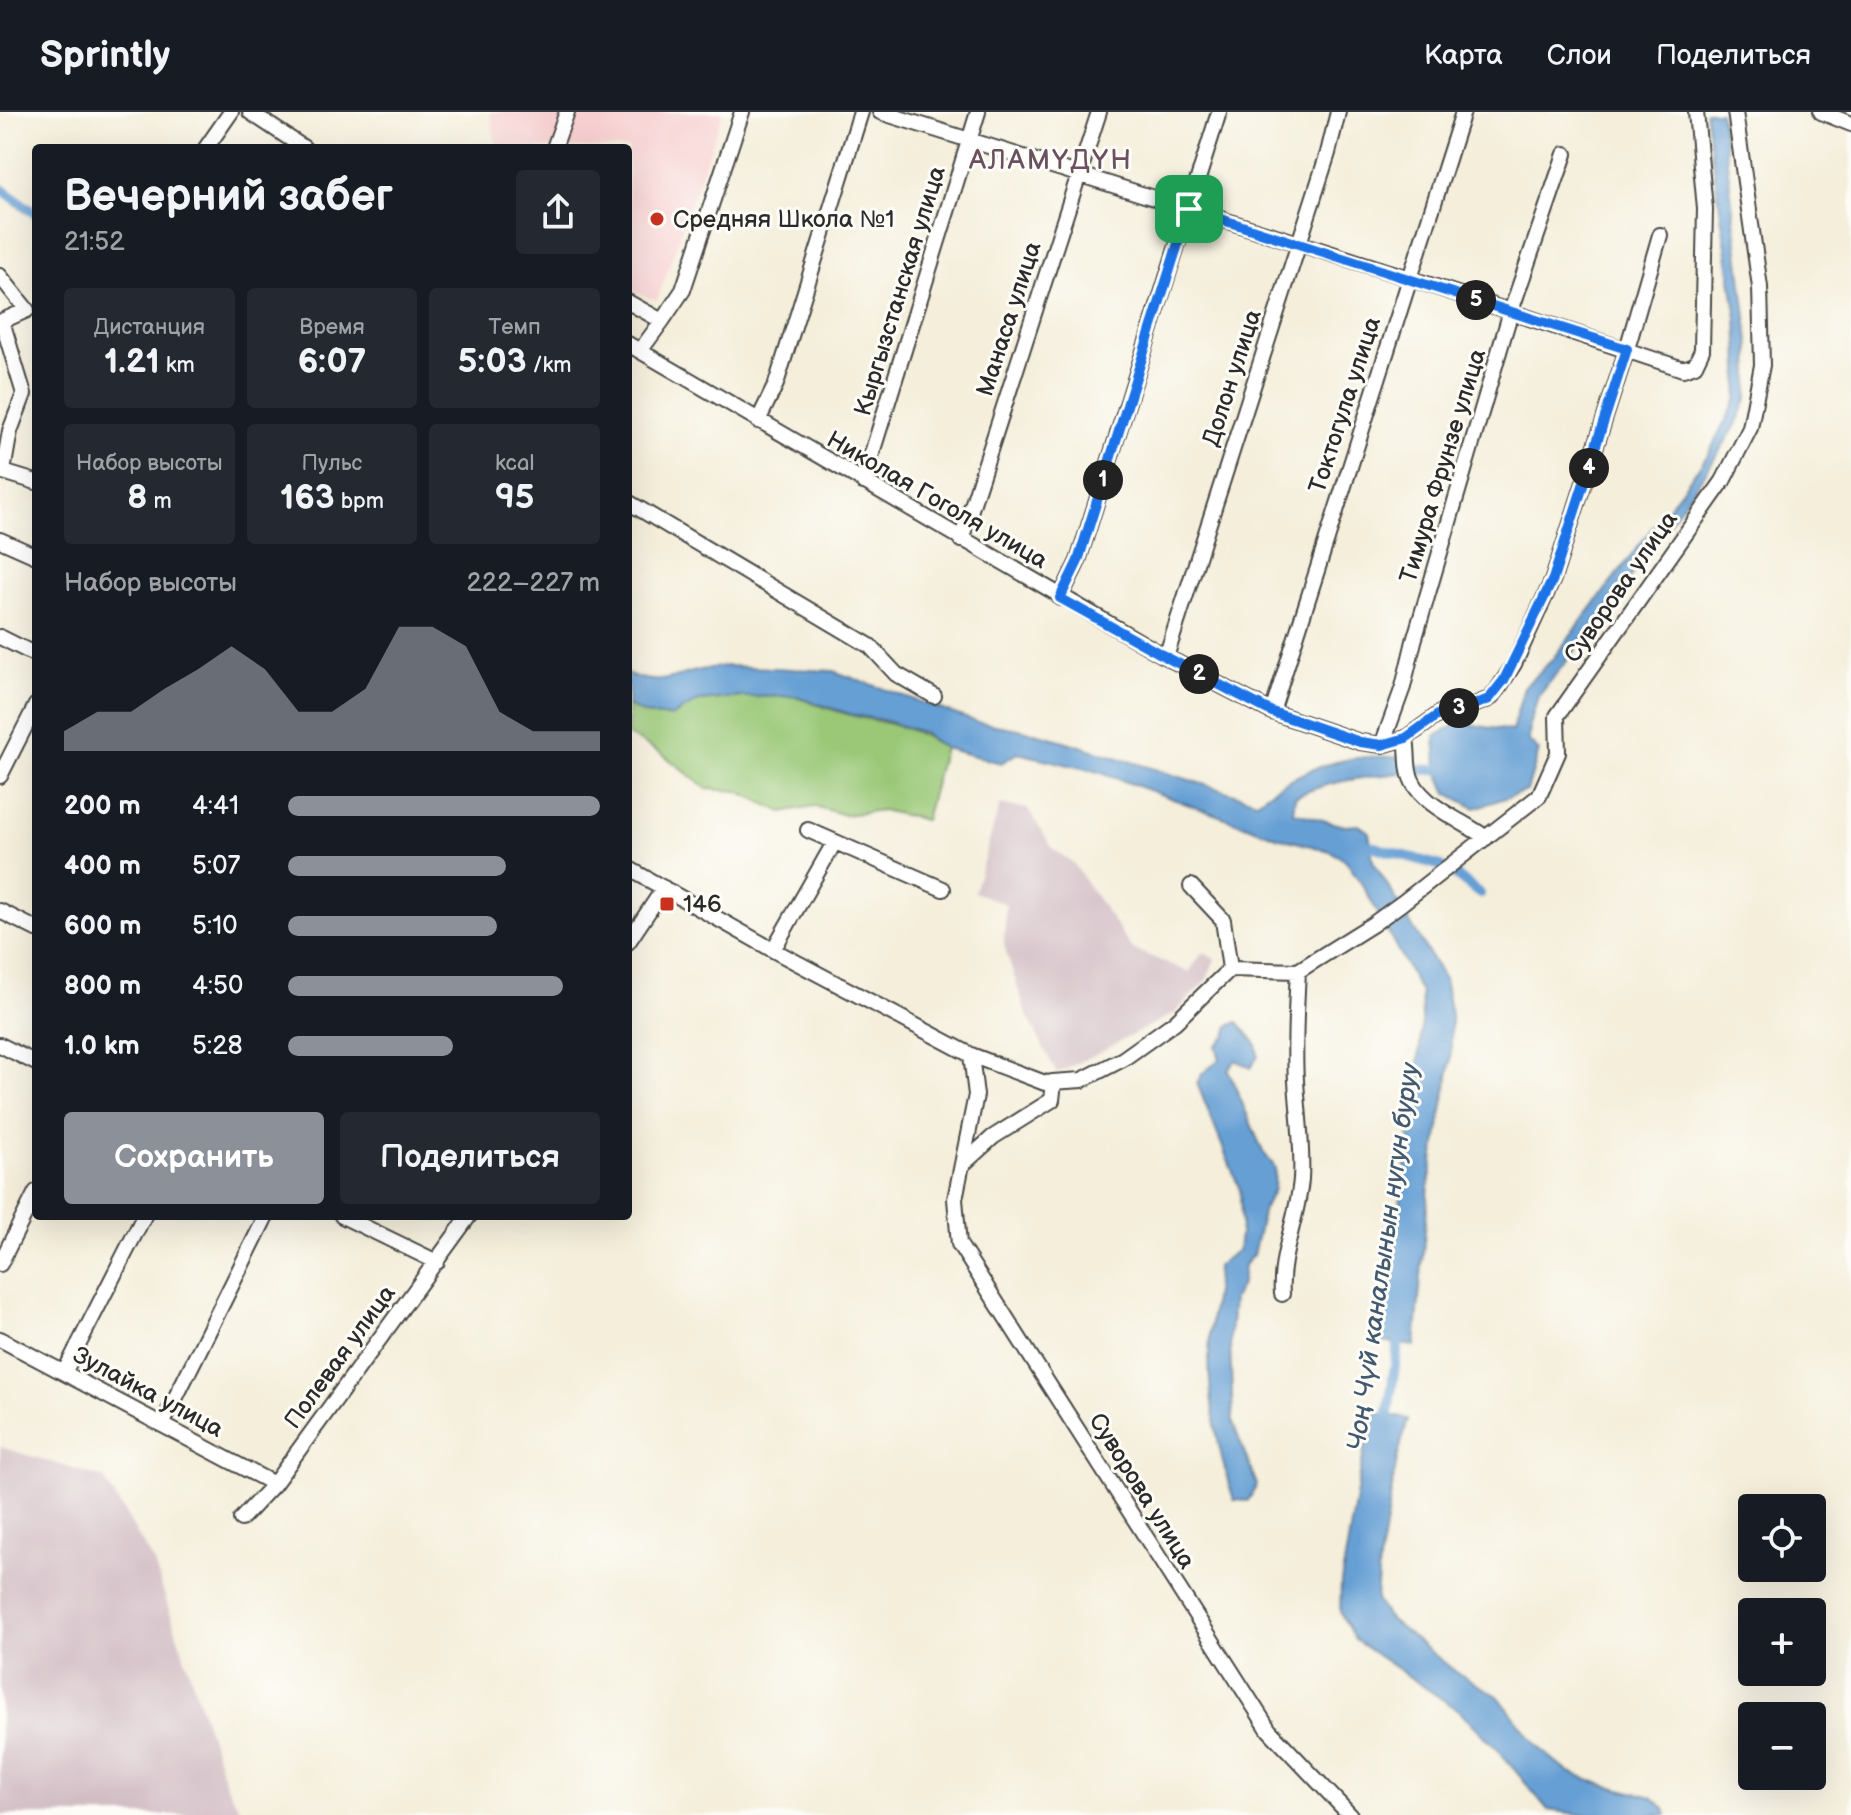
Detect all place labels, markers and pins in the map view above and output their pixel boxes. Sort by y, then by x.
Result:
pin [1155,175,1223,243]
place label: Средняя Школа №1 [673,205,895,234]
marker: Средняя Школа №1 [648,210,666,228]
pin: 5 [1456,280,1496,320]
pin: 4 [1569,448,1609,488]
pin: 1 [1083,460,1123,500]
pin: 2 [1179,654,1219,694]
pin: 3 [1439,688,1479,728]
place label: 146 [683,890,722,919]
marker: 146 [658,895,676,913]

